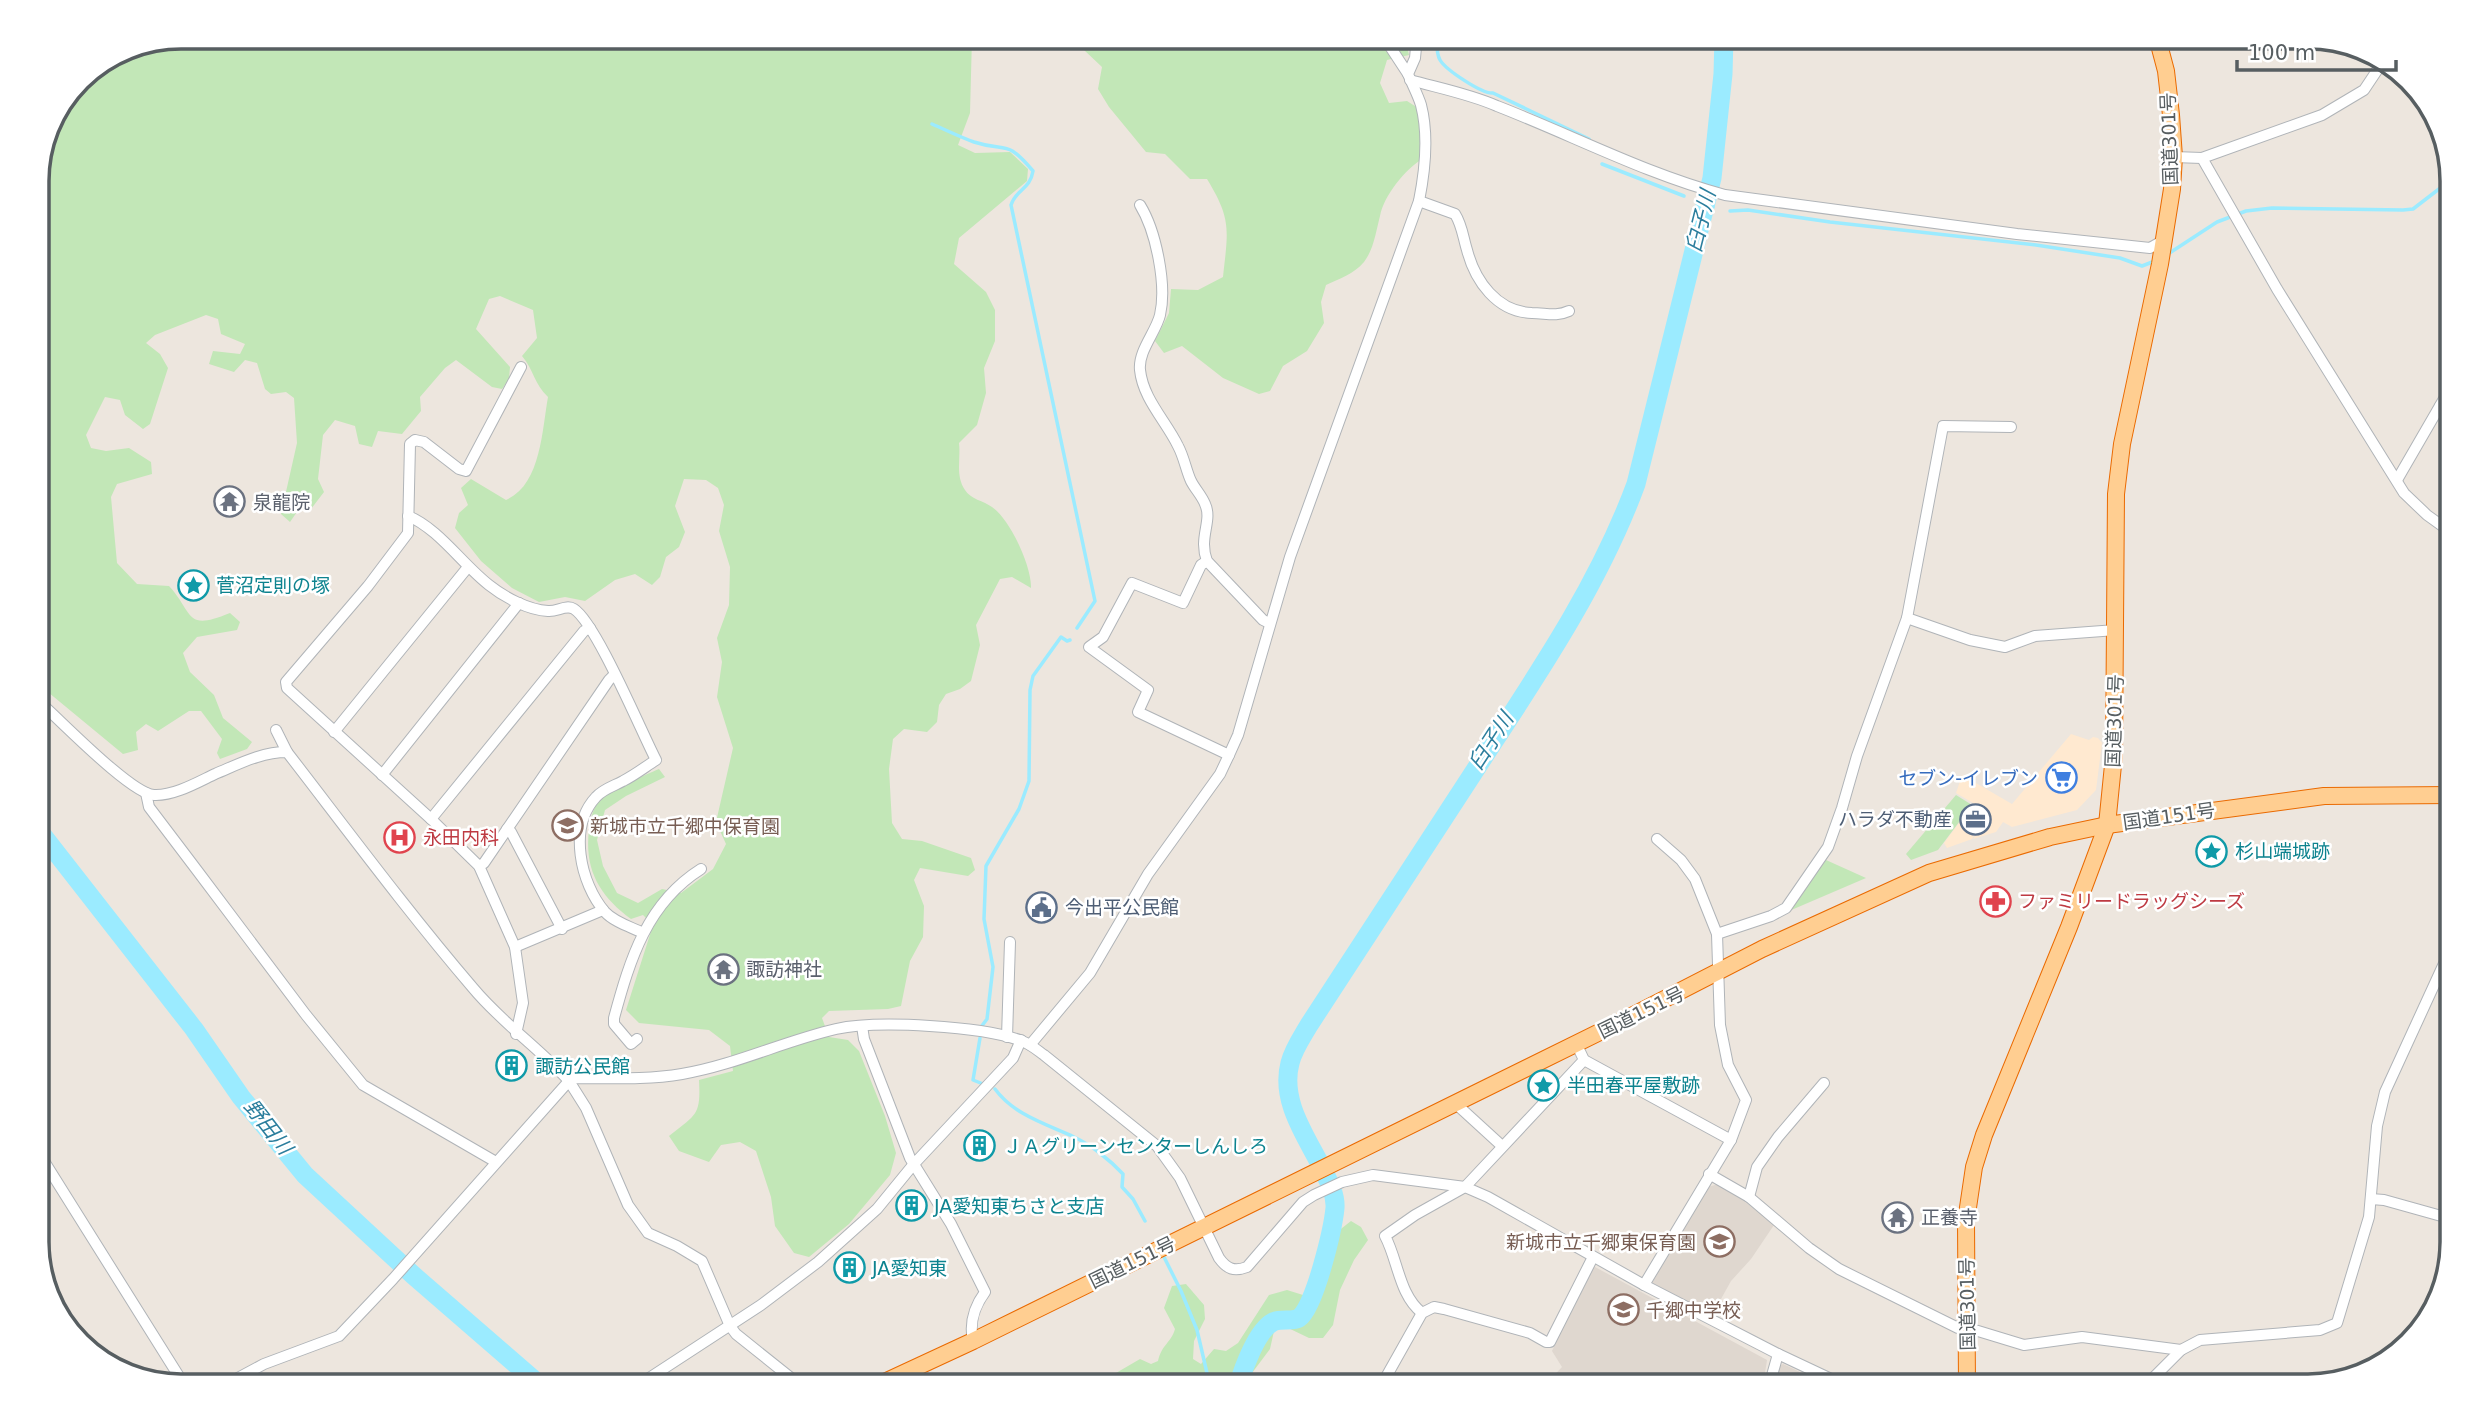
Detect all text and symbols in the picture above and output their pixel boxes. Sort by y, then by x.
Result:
scale bar [2237,28,2396,72]
text: 100 m [2248,41,2315,65]
street label: 国道301号 [2156,92,2182,186]
water label: 臼子川 [1682,186,1721,254]
temple icon: 泉龍院 [213,485,247,519]
place label: 泉龍院 [253,491,310,513]
place icon: 菅沼定則の塚 [176,568,210,602]
place label: 菅沼定則の塚 [216,574,330,596]
street label: 国道301号 [2101,674,2127,768]
water label: 臼子川 [1464,706,1519,774]
supermarket icon: セブン-イレブン [2044,761,2078,795]
place label: セブン-イレブン [1898,767,2038,789]
street label: 国道151号 [2121,799,2217,833]
office icon: ハラダ不動産 [1958,802,1992,836]
place label: ハラダ不動産 [1838,808,1952,830]
school or university icon: 新城市立千郷中保育園 [550,809,584,843]
place label: 新城市立千郷中保育園 [590,815,780,837]
hospital icon: 永田内科 [383,820,417,854]
place label: 永田内科 [423,826,499,848]
place icon: 杉山端城跡 [2195,834,2229,868]
place label: 杉山端城跡 [2235,840,2330,862]
pharmacy icon: ファミリードラッグシーズ [1978,884,2012,918]
public building icon: 今出平公民館 [1025,890,1059,924]
place label: ファミリードラッグシーズ [2018,890,2245,912]
place label: 今出平公民館 [1065,896,1179,918]
temple icon: 諏訪神社 [706,952,740,986]
place label: 諏訪神社 [746,958,822,980]
street label: 国道151号 [1594,982,1688,1042]
building icon: 諏訪公民館 [495,1049,529,1083]
place label: 諏訪公民館 [535,1055,630,1077]
place icon: 半田春平屋敷跡 [1527,1068,1561,1102]
place label: 半田春平屋敷跡 [1567,1074,1700,1096]
water label: 野田川 [239,1095,298,1161]
building icon: ＪＡグリーンセンターしんしろ [963,1129,997,1163]
place label: ＪＡグリーンセンターしんしろ [1003,1135,1268,1157]
building icon: JA愛知東ちさと支店 [894,1189,928,1223]
place label: JA愛知東ちさと支店 [933,1195,1104,1217]
temple icon: 正養寺 [1881,1200,1915,1234]
place label: 正養寺 [1921,1206,1978,1228]
school or university icon: 新城市立千郷東保育園 [1702,1225,1736,1259]
place label: 新城市立千郷東保育園 [1506,1231,1696,1253]
street label: 国道151号 [1085,1232,1179,1292]
building icon: JA愛知東 [832,1251,866,1285]
place label: JA愛知東 [871,1257,947,1279]
street label: 国道301号 [1955,1257,1979,1351]
school or university icon: 千郷中学校 [1606,1293,1640,1327]
place label: 千郷中学校 [1646,1299,1741,1321]

